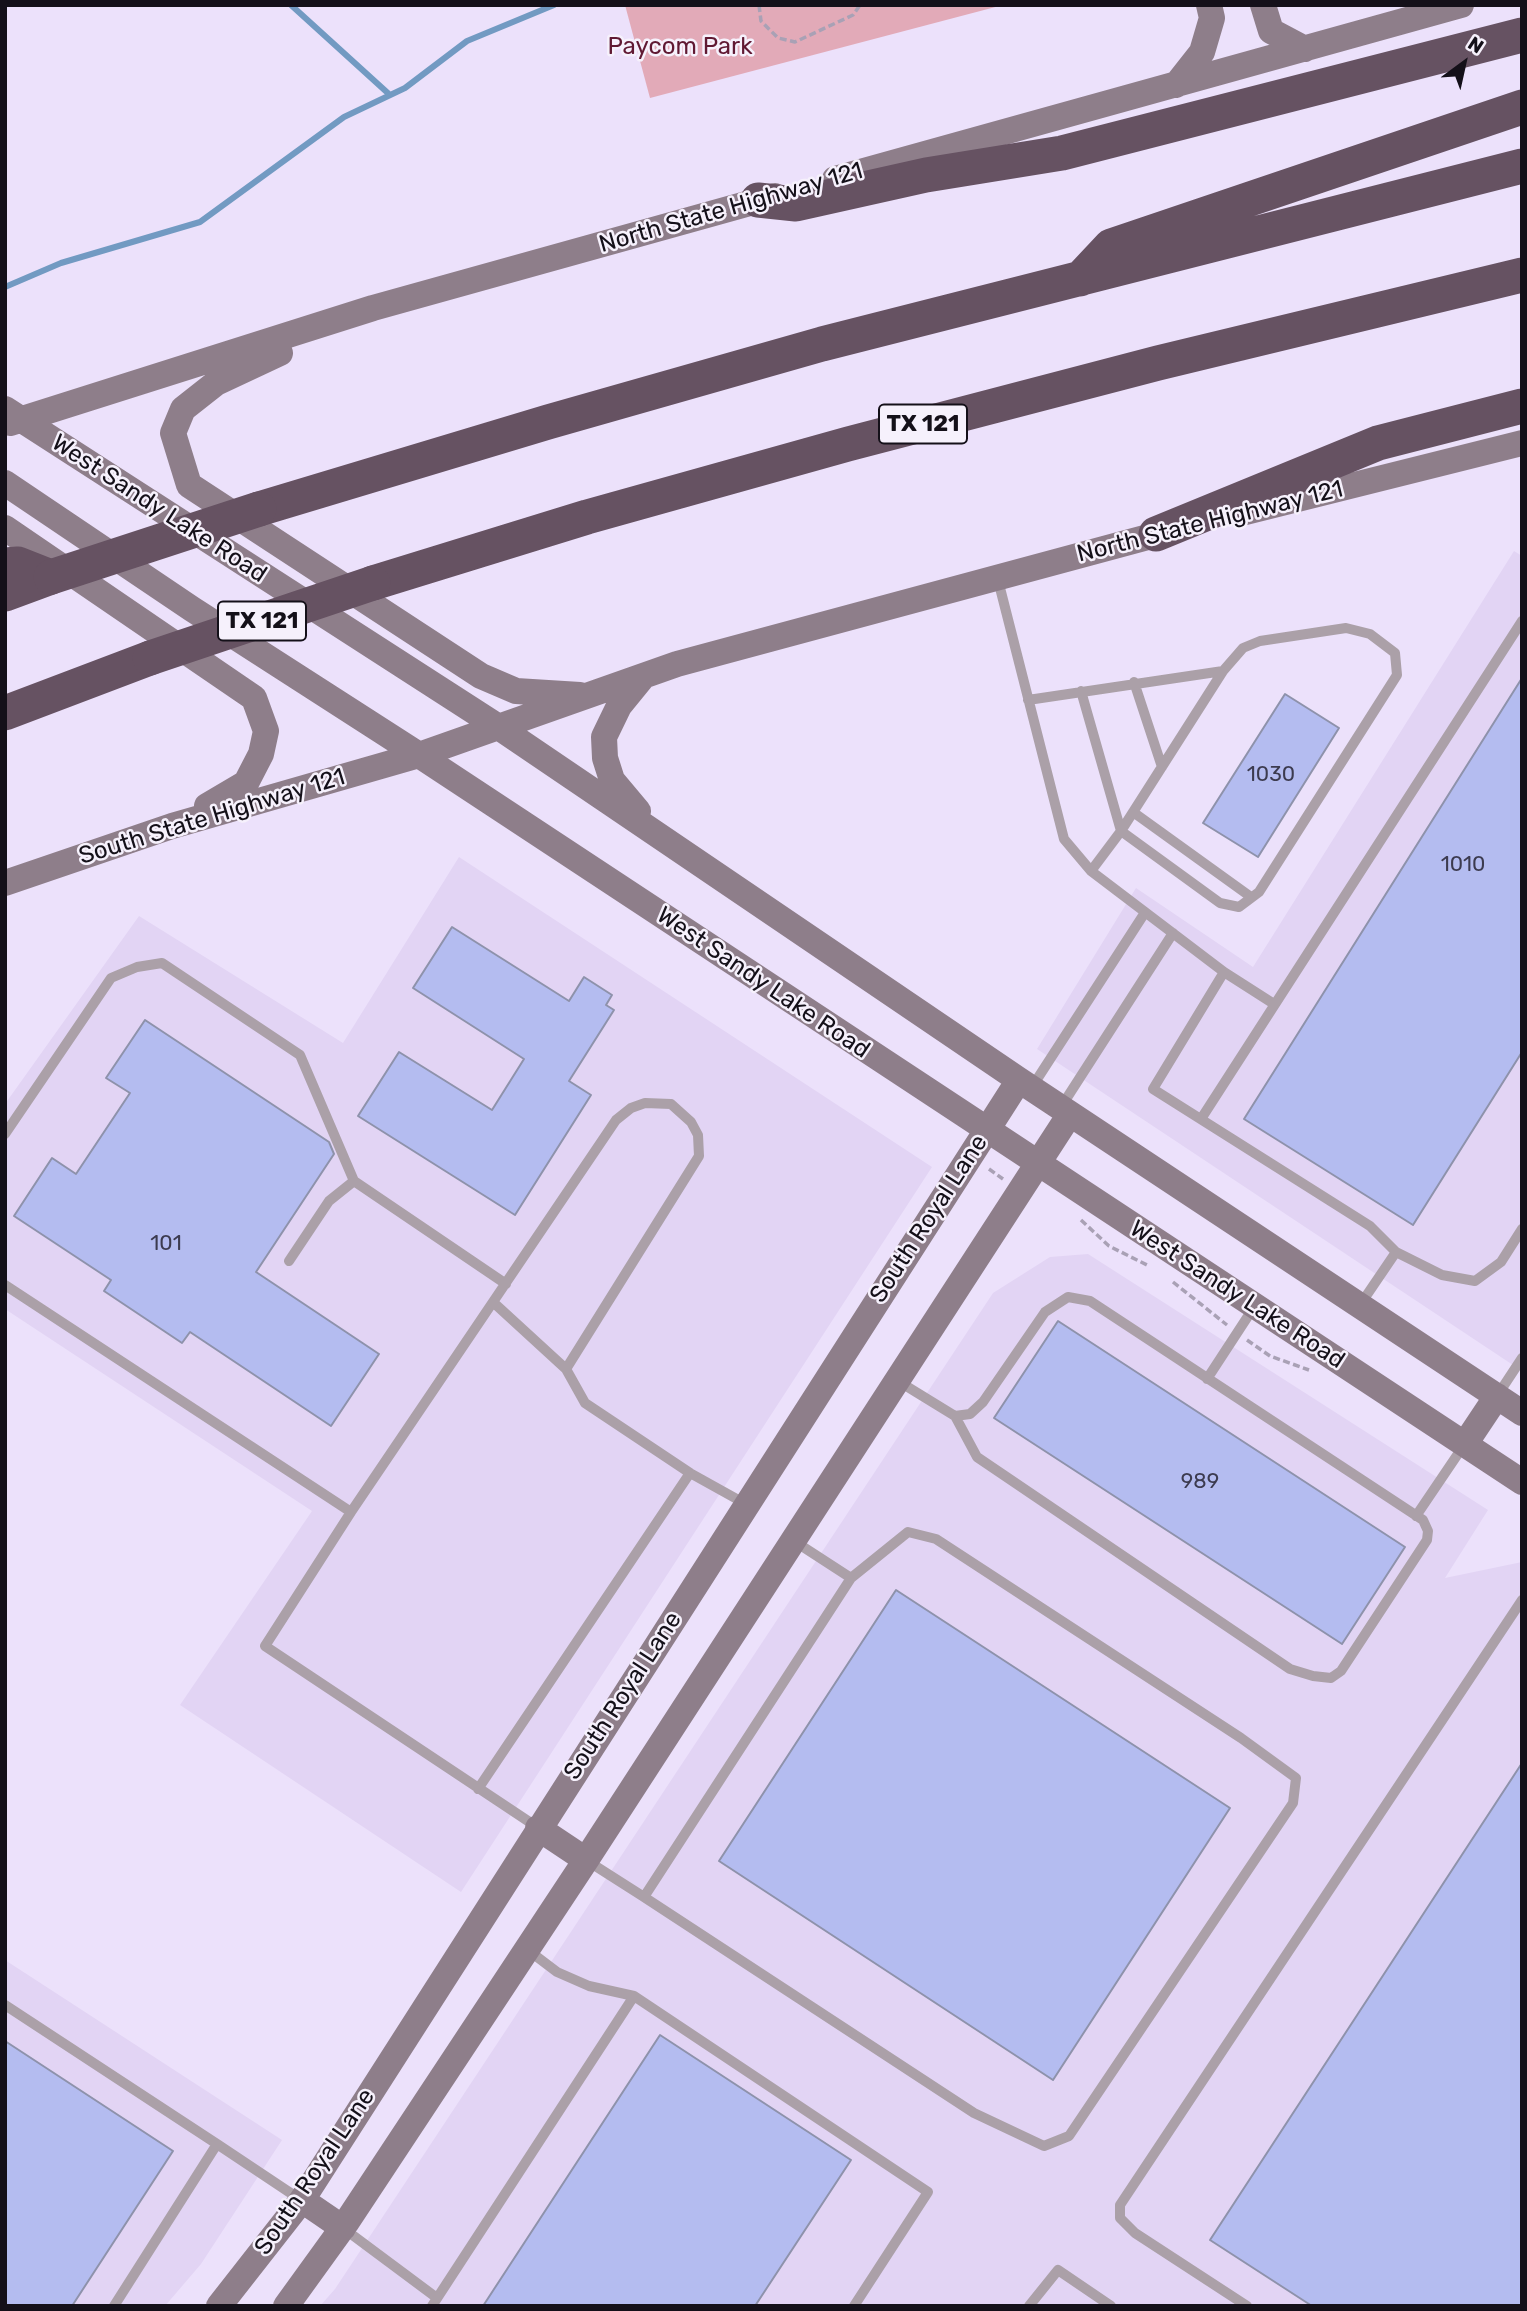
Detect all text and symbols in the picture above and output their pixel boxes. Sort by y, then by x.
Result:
north arrow [1429,28,1499,98]
text: N [1464,32,1488,58]
park label: Paycom Park [607,33,753,61]
street label: North State Highway 121 [596,157,866,259]
road number: TX 121 [879,404,967,444]
street label: West Sandy Lake Road [46,429,272,589]
street label: North State Highway 121 [1074,475,1346,569]
road number: TX 121 [218,601,306,640]
house number: 1030 [1247,762,1295,788]
street label: South State Highway 121 [76,763,348,871]
house number: 1010 [1441,852,1485,878]
street label: West Sandy Lake Road [651,901,875,1065]
street label: South Royal Lane [864,1130,994,1308]
street label: West Sandy Lake Road [1124,1215,1350,1375]
house number: 101 [150,1231,182,1257]
house number: 989 [1181,1469,1219,1495]
street label: South Royal Lane [558,1607,688,1785]
street label: South Royal Lane [249,2083,381,2261]

